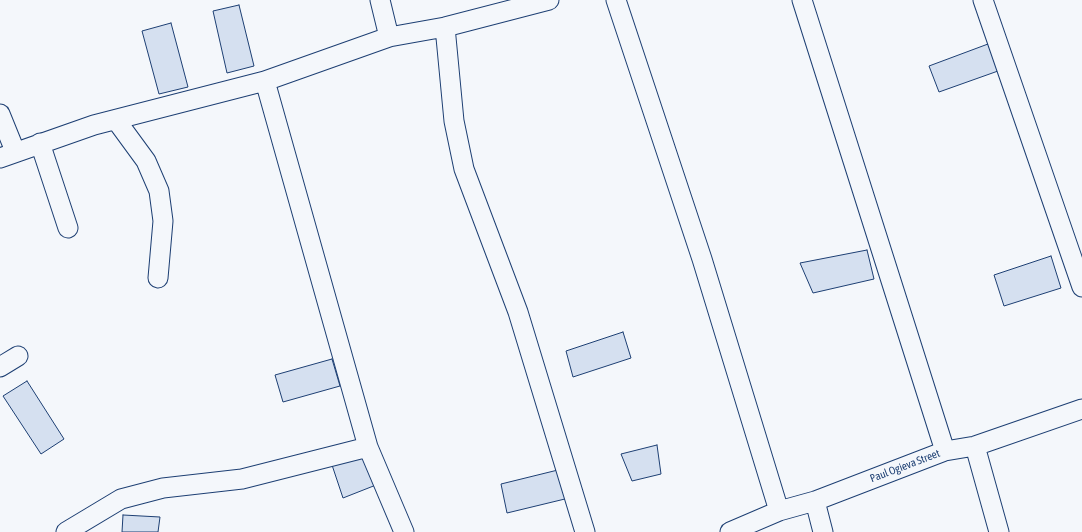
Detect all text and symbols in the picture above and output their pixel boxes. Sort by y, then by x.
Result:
street label: Paul Ogieva Street [868,447,942,485]

